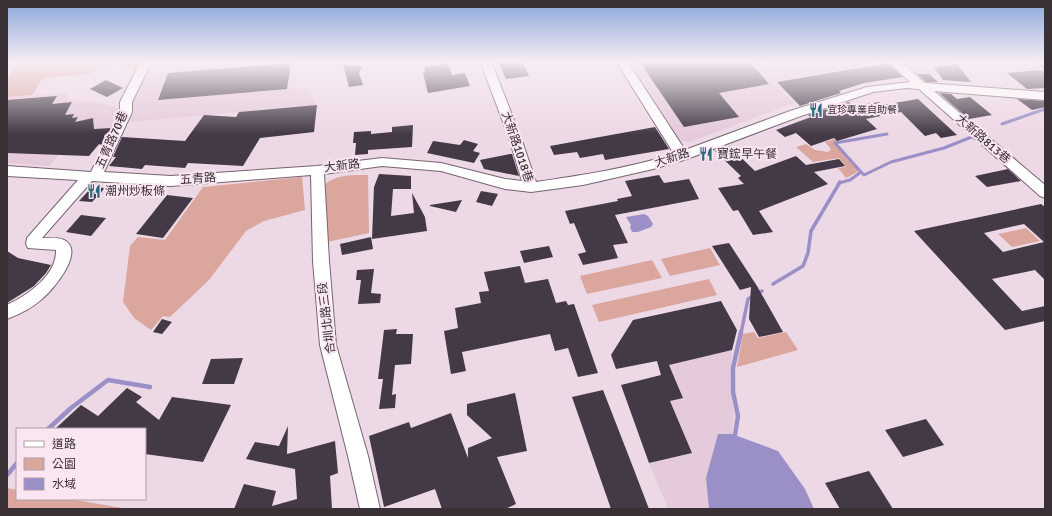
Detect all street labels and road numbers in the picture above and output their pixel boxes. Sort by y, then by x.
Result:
street label: 五青路70巷 [93,109,131,171]
street label: 大新路1018巷 [498,110,536,184]
street label: 大新路813巷 [953,111,1013,167]
street label: 大新路 [653,145,691,171]
street label: 大新路 [323,156,361,176]
street label: 五青路 [180,170,216,188]
street label: 合圳北路三段 [315,281,339,355]

